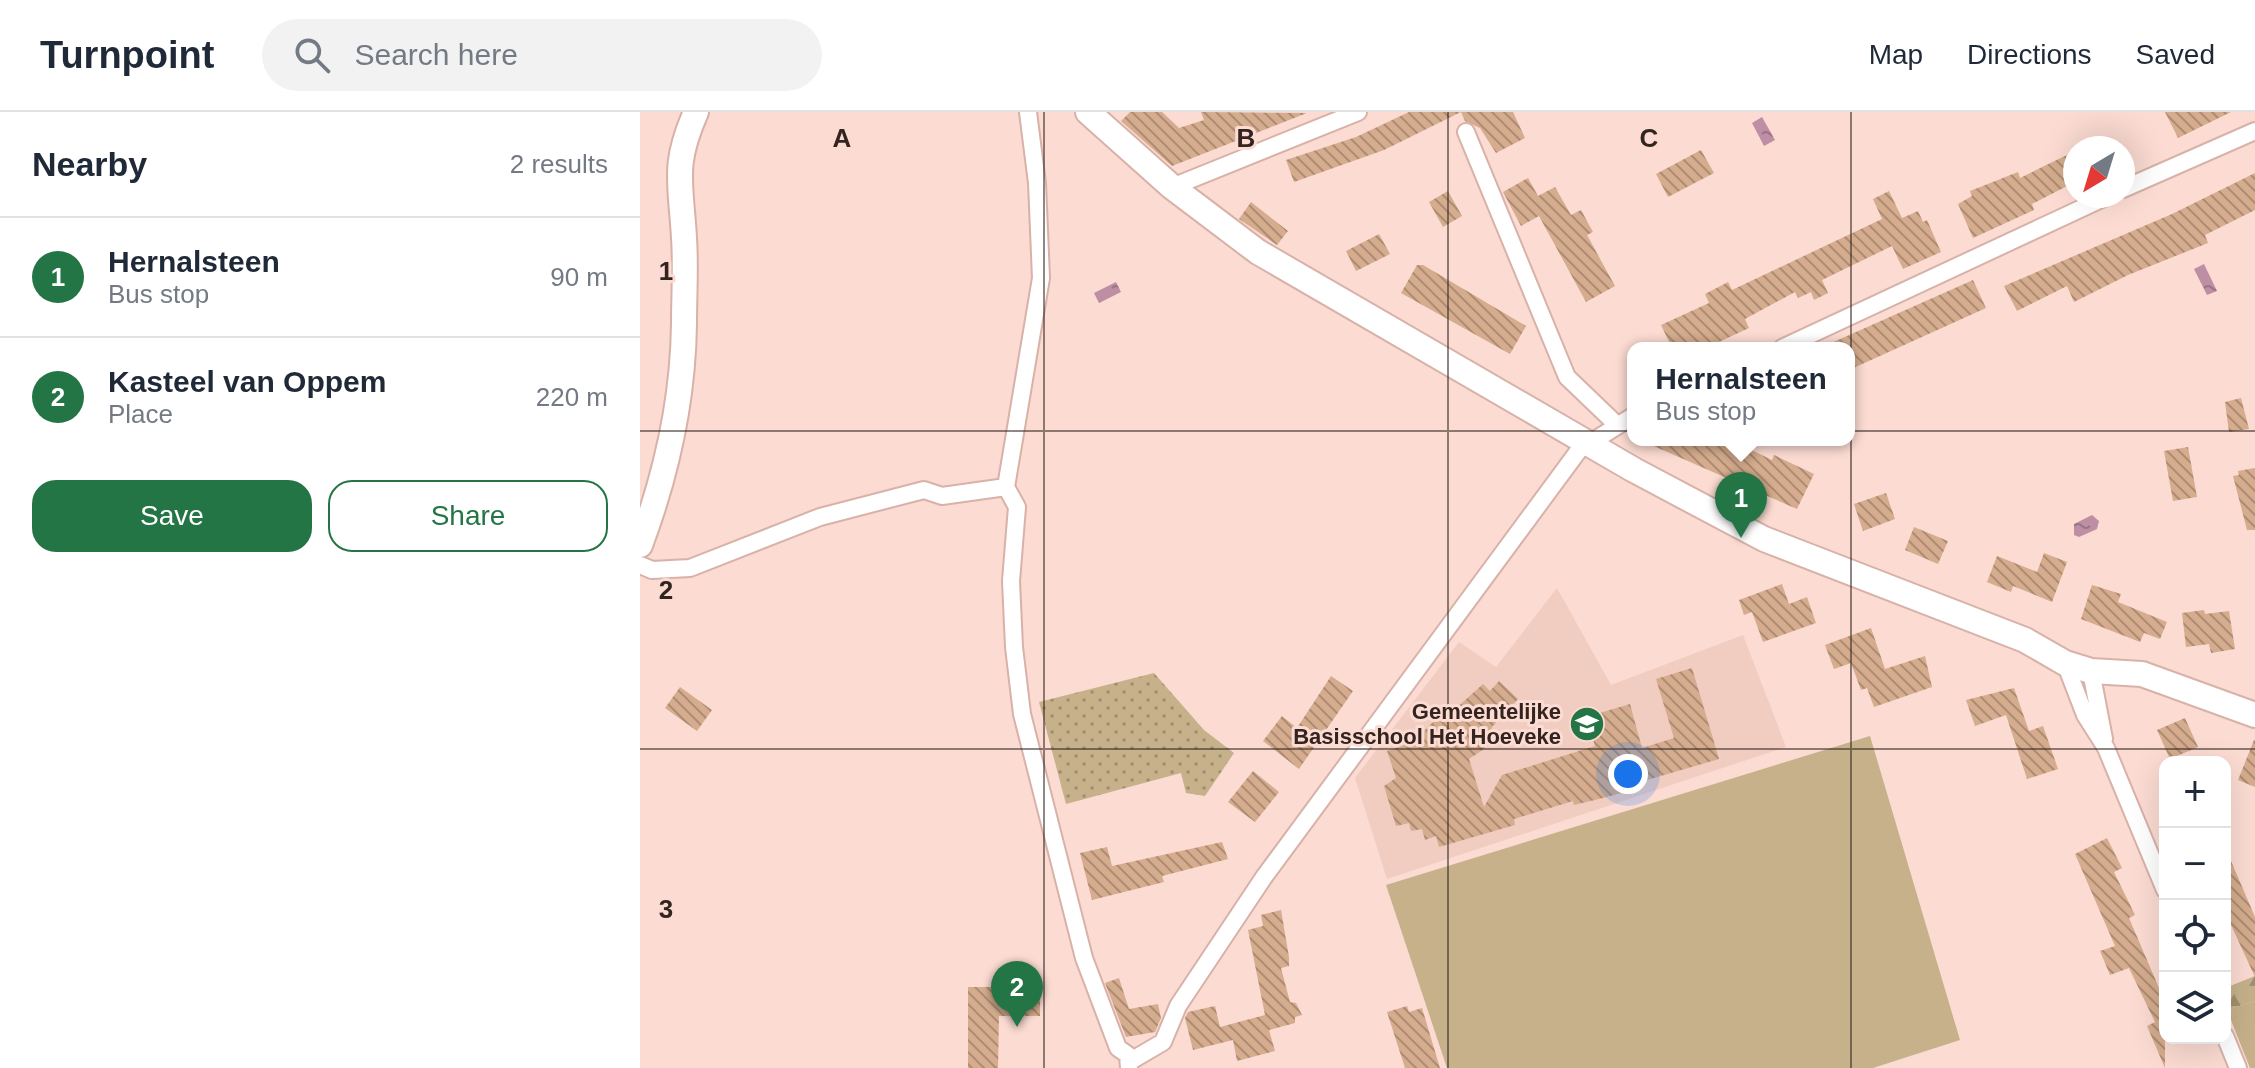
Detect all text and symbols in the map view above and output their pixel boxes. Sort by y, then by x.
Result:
search box [262,19,822,91]
icon: search [290,33,334,77]
text: Turnpoint [40,34,214,76]
text: Search here [354,38,518,71]
text: Map [1869,39,1923,70]
text: Directions [1967,39,2092,70]
text: Saved [2136,39,2215,70]
text: A [833,123,852,153]
text: B [1237,123,1255,153]
text: C [1640,123,1659,153]
north arrow [2063,136,2135,208]
text: Nearby [32,145,147,183]
text: 2 results [510,149,608,179]
text: Hernalsteen [108,245,280,278]
text: 1 [659,256,673,286]
text: 1 [51,262,65,292]
text: 90 m [550,262,608,292]
text: Bus stop [108,279,209,309]
popup [1627,342,1855,446]
text: Hernalsteen [1655,362,1827,395]
text: Kasteel van Oppem [108,365,386,398]
text: 2 [51,382,65,412]
text: 220 m [536,382,608,412]
text: Bus stop [1655,396,1756,426]
text: Place [108,399,173,429]
pin: 1 [1715,472,1767,538]
button: Save [32,480,312,552]
button: Share [328,480,608,552]
text: 2 [659,575,673,605]
place label: Gemeentelijke Basisschool Het Hoeveke [1293,699,1561,749]
school or university icon: Gemeentelijke Basisschool Het Hoeveke [1568,705,1606,743]
your location [1608,754,1648,794]
map controls [2159,756,2231,1044]
button: + [2159,756,2231,828]
button: − [2159,828,2231,900]
text: 3 [659,894,673,924]
button: locate [2159,900,2231,972]
pin: 2 [991,961,1043,1027]
button: layers [2159,972,2231,1044]

